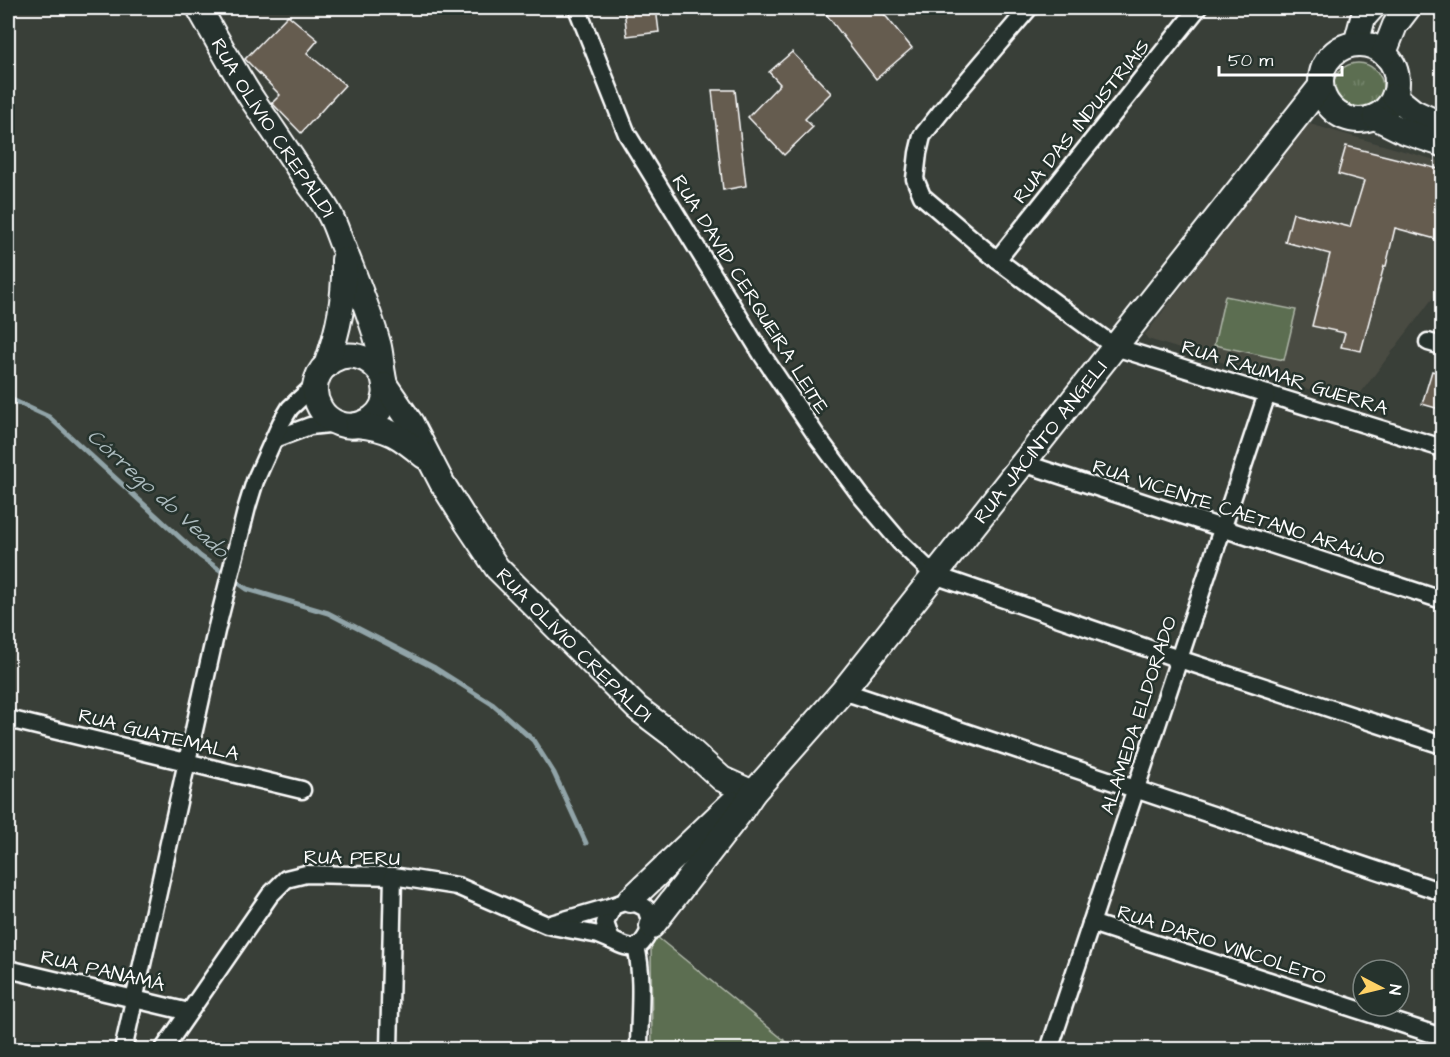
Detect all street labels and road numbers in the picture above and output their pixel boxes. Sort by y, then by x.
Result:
street label: RUA OLÍVIO CREPALDI [204,33,342,222]
street label: RUA DAS INDUSTRIAIS [1007,33,1157,210]
street label: RUA DAVID CERQUEIRA LEITE [665,170,836,420]
street label: RUA RAUMAR GUERRA [1178,333,1392,423]
street label: RUA JACINTO ANGELI [967,355,1114,530]
street label: RUA VICENTE CAETANO ARAÚJO [1089,452,1388,574]
street label: RUA OLÍVIO CREPALDI [490,562,657,730]
street label: ALAMEDA ELDORADO [1094,612,1184,818]
street label: RUA GUATEMALA [76,701,242,768]
street label: RUA PERU [304,843,400,873]
street label: RUA DARIO VINCOLETO [1114,898,1330,992]
street label: RUA PANAMÁ [38,943,168,999]

